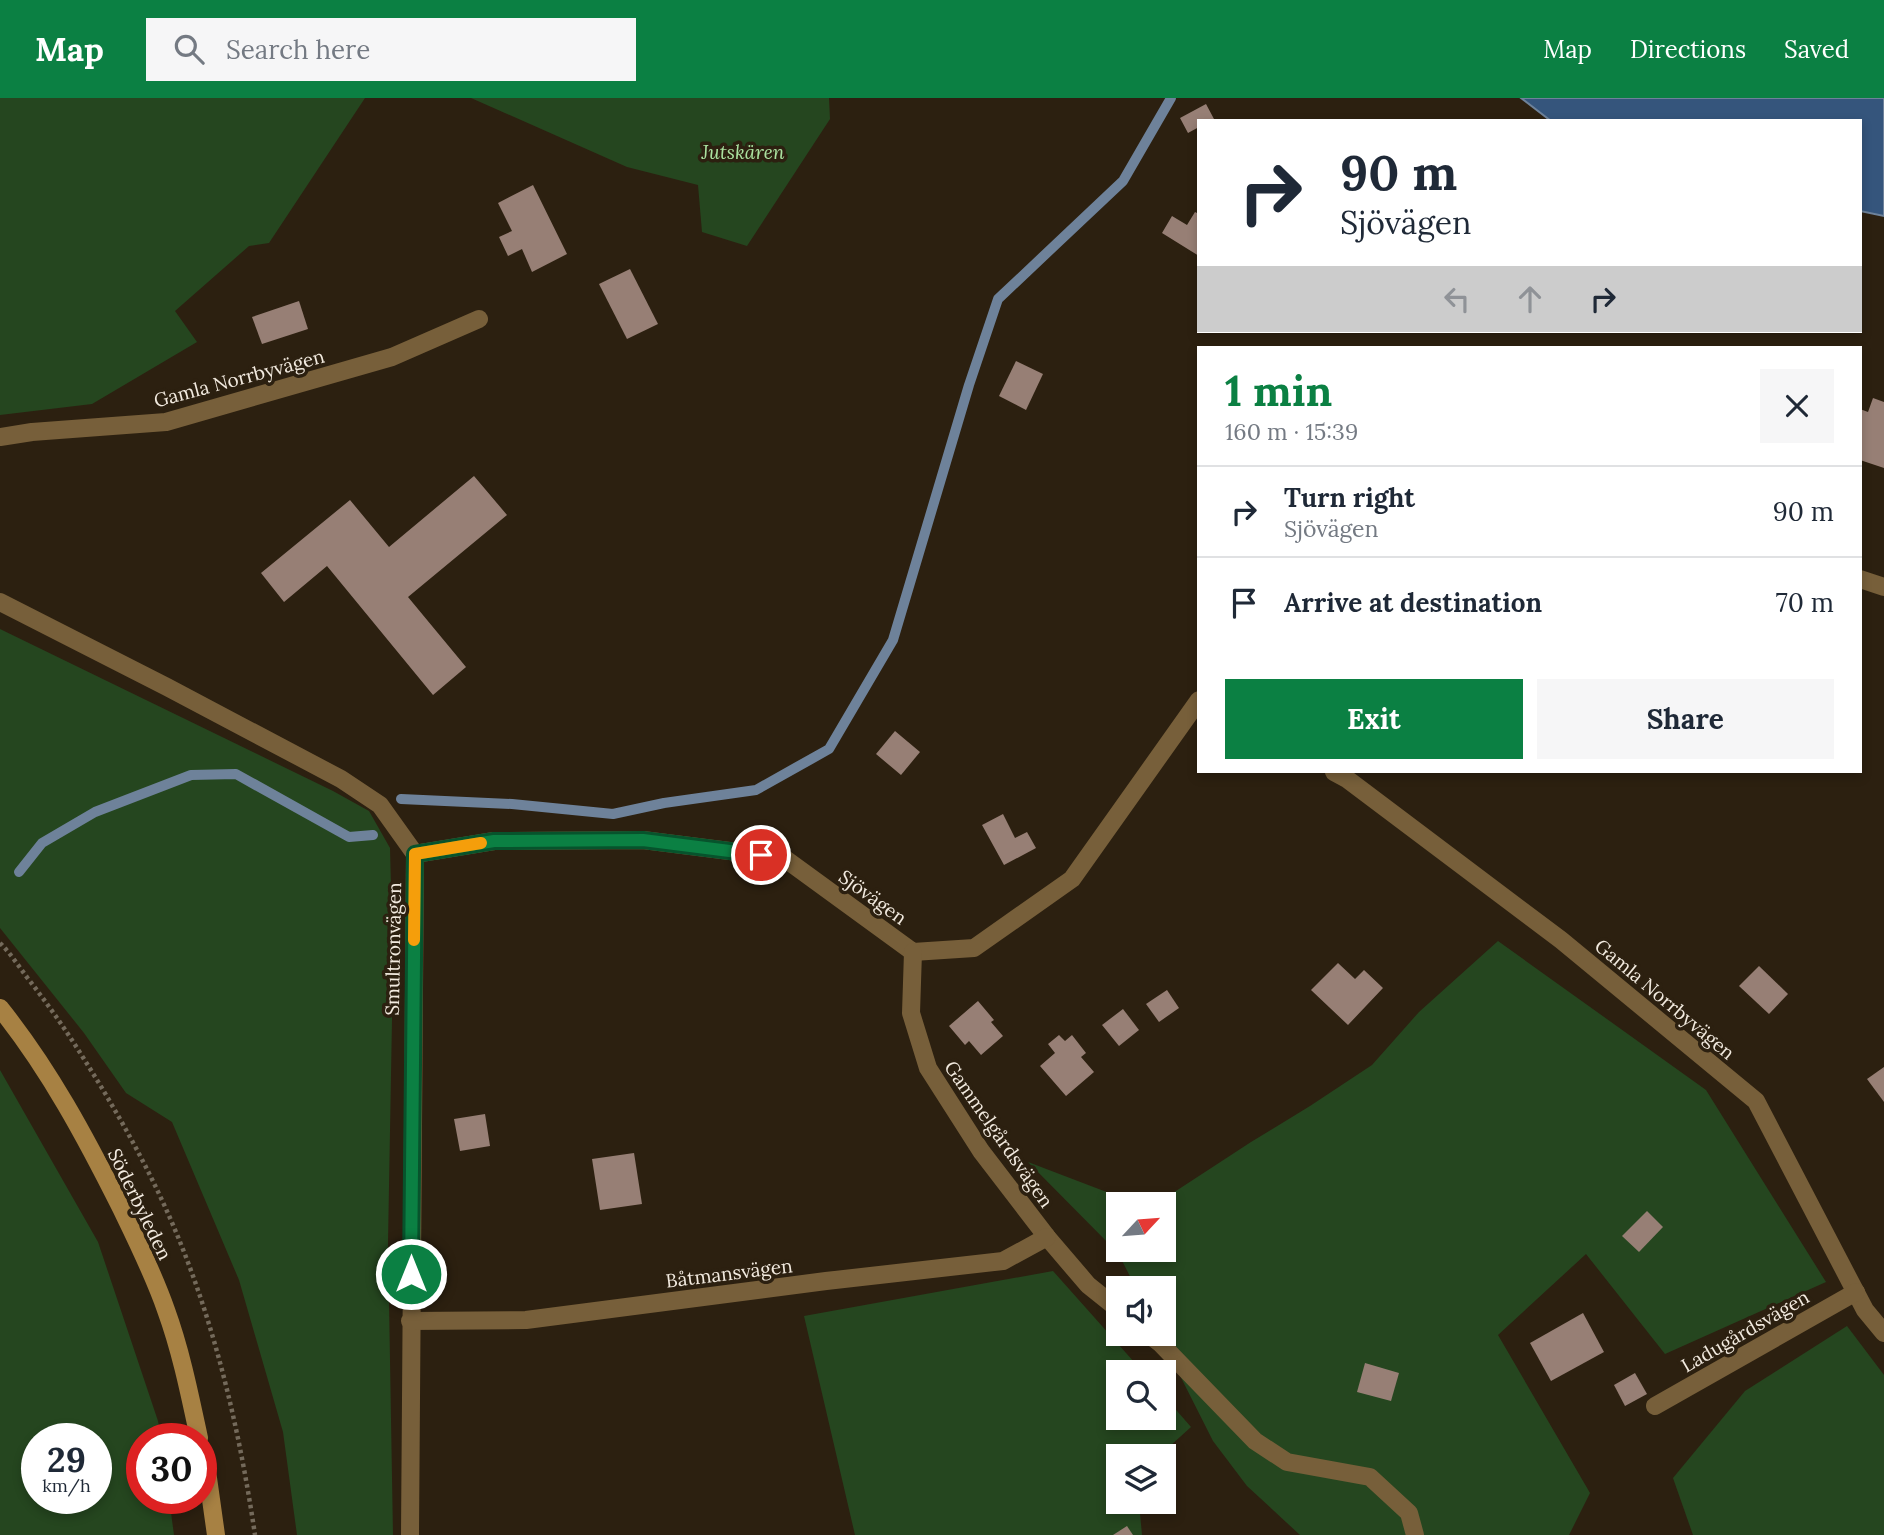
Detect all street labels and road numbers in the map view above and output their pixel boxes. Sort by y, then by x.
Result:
street label: Gamla Norrbyvägen [151,344,327,412]
street label: Sjövägen [834,864,912,930]
street label: Smultronvägen [380,882,406,1016]
street label: Gamla Norrbyvägen [1590,933,1740,1065]
street label: Gammelgårdsvägen [939,1056,1059,1212]
street label: Söderbyleden [103,1144,177,1264]
street label: Båtmansvägen [664,1253,794,1293]
street label: Ladugårdsvägen [1677,1285,1813,1377]

